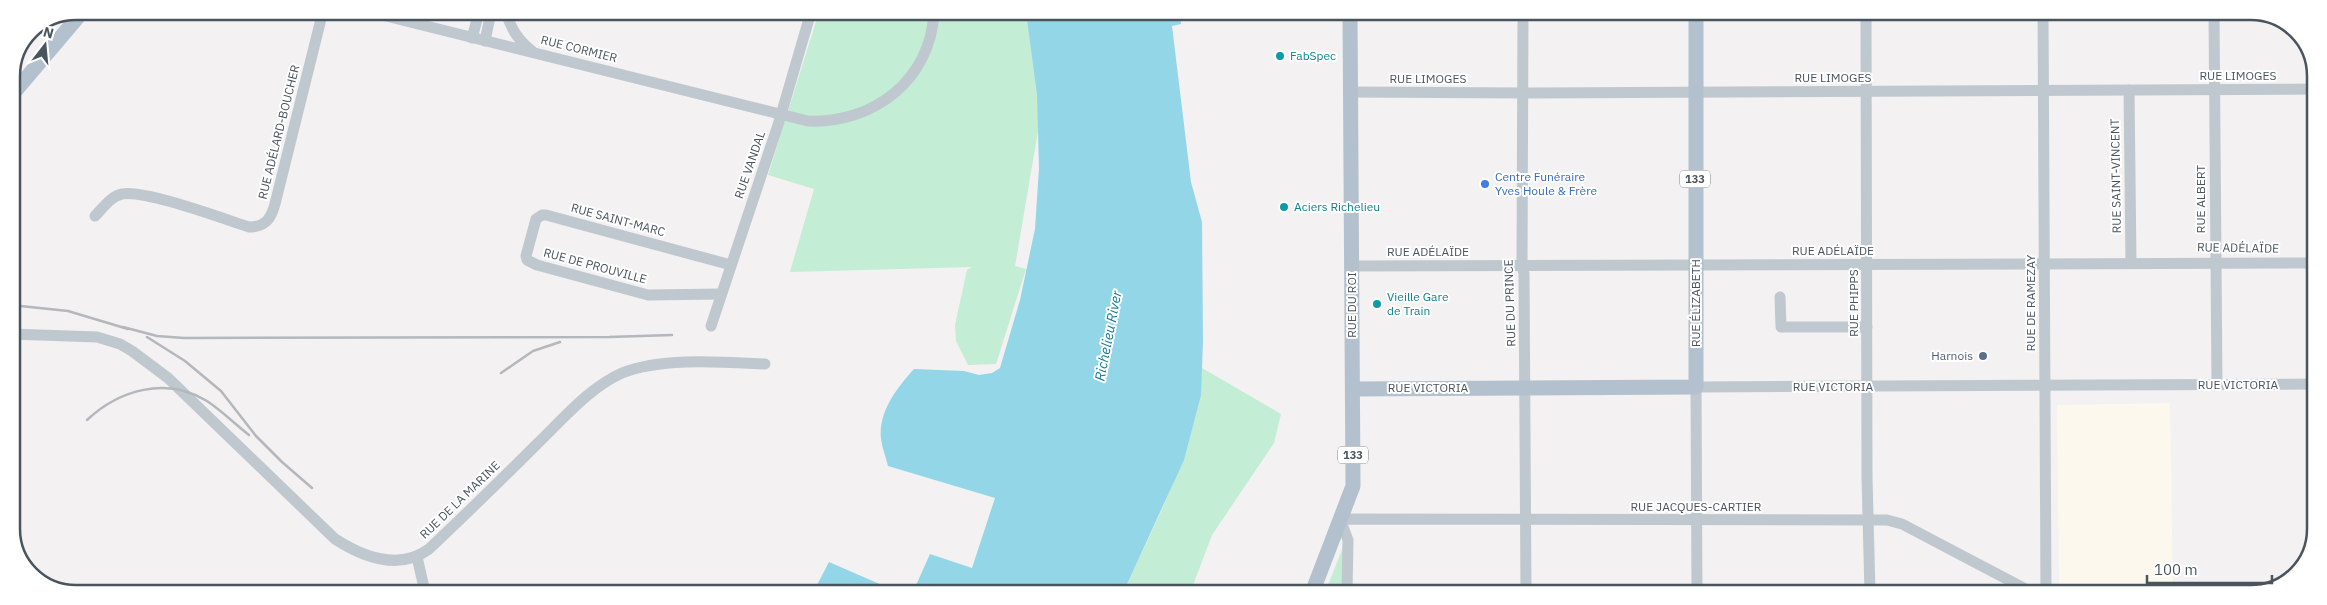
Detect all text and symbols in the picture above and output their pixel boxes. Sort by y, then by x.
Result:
north arrow [20,20,70,70]
text: N [41,22,56,43]
street label: RUE CORMIER [539,32,619,65]
place label: FabSpec [1290,48,1336,63]
marker: FabSpec [1274,50,1286,62]
street label: RUE ADÉLARD-BOUCHER [255,63,303,201]
street label: RUE LIMOGES [2200,68,2276,83]
street label: RUE LIMOGES [1795,70,1871,85]
street label: RUE LIMOGES [1390,71,1466,86]
street label: RUE SAINT-VINCENT [2107,118,2124,233]
street label: RUE VANDAL [731,129,768,200]
street label: RUE ALBERT [2193,165,2208,233]
place label: Centre Funéraire Yves Houle & Frère [1495,169,1597,198]
road number: 133 [1680,170,1710,188]
marker: Centre Funéraire Yves Houle & Frère [1479,178,1491,190]
place label: Aciers Richelieu [1294,199,1380,214]
street label: RUE SAINT-MARC [569,200,667,239]
marker: Aciers Richelieu [1278,201,1290,213]
street label: RUE ADÉLAÏDE [2197,239,2279,256]
street label: RUE ADÉLAÏDE [1792,243,1874,258]
street label: RUE ADÉLAÏDE [1387,244,1469,259]
street label: RUE DE PROUVILLE [542,245,648,286]
street label: RUE DE RAMEZAY [2023,255,2038,351]
street label: RUE DU PRINCE [1500,259,1519,347]
street label: RUE ÉLIZABETH [1688,259,1703,347]
street label: RUE PHIPPS [1846,269,1861,337]
street label: RUE DU ROI [1344,272,1359,338]
water label: Richelieu River [1090,289,1126,383]
place label: Vieille Gare de Train [1387,289,1449,318]
marker: Vieille Gare de Train [1371,298,1383,310]
place label: Harnois [1931,348,1973,363]
marker: Harnois [1977,350,1989,362]
street label: RUE VICTORIA [2198,377,2278,392]
street label: RUE VICTORIA [1793,379,1873,394]
street label: RUE VICTORIA [1388,380,1468,395]
road number: 133 [1338,446,1368,464]
street label: RUE DE LA MARINE [416,458,503,542]
street label: RUE JACQUES-CARTIER [1631,499,1762,514]
scale bar [2147,552,2272,584]
text: 100 m [2154,560,2198,579]

